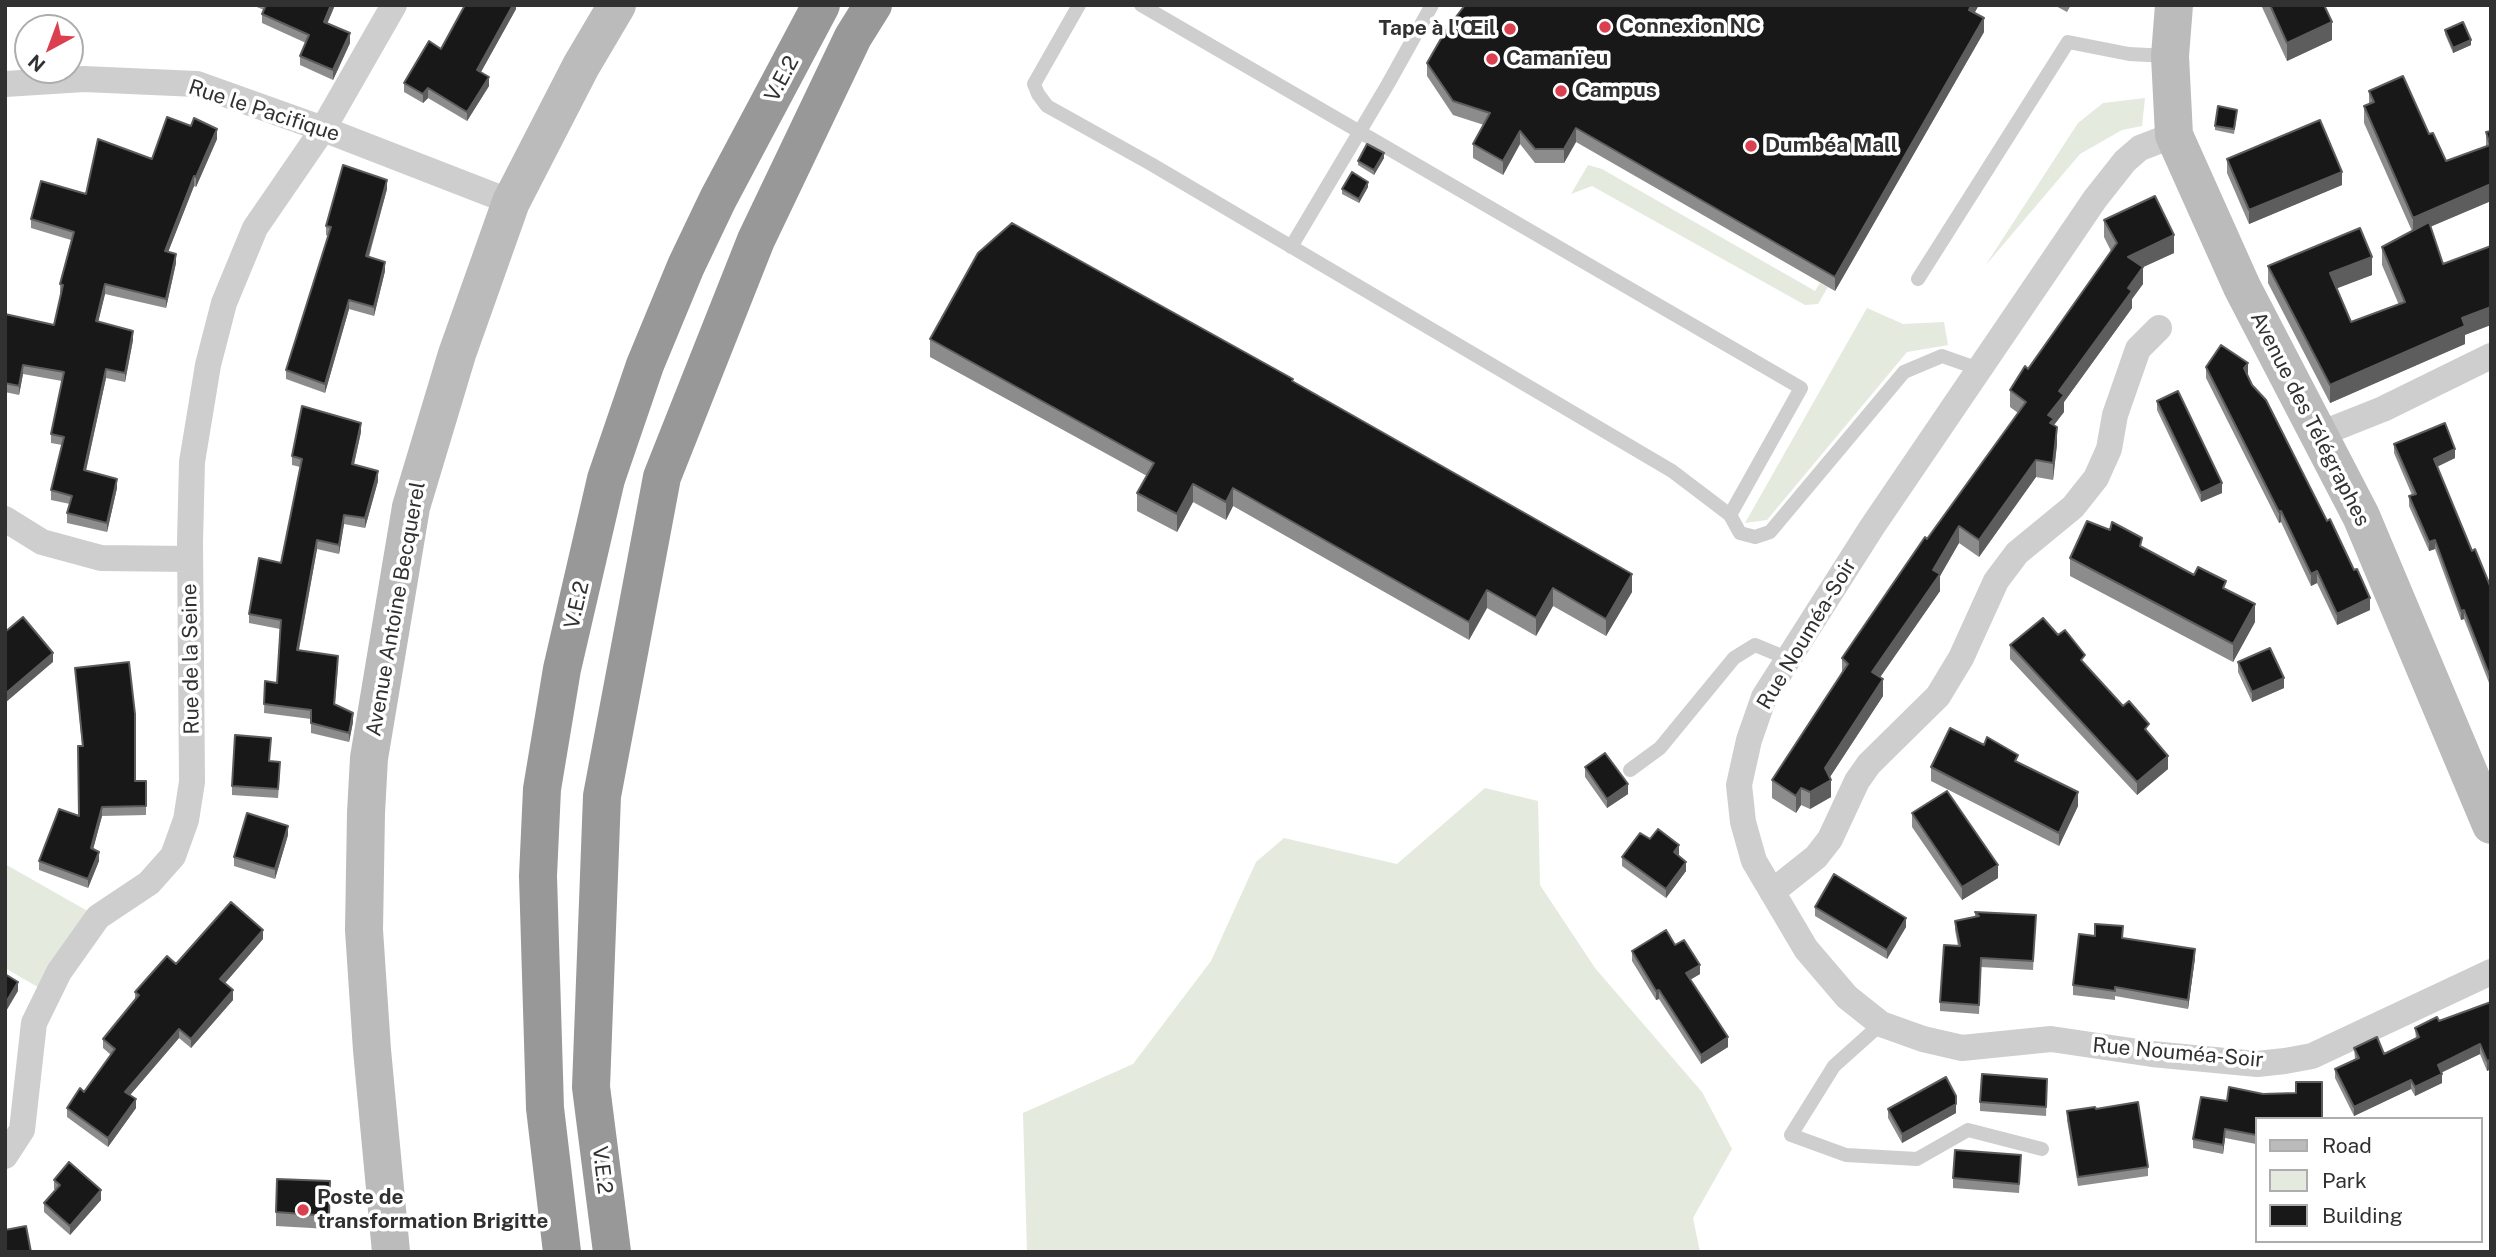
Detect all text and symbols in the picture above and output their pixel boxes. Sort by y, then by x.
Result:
north arrow [14,14,84,84]
place label: Connexion NC [1619,14,1761,40]
place label: Tape à l'Œil [1378,16,1496,42]
marker: Connexion NC [1597,19,1613,35]
marker: Tape à l'Œil [1502,21,1518,37]
place label: Camanïeu [1506,46,1608,72]
text: N [24,50,49,77]
marker: Camanïeu [1484,51,1500,67]
street label: V.E.2 [760,52,804,106]
street label: Rue le Pacifique [185,75,343,147]
place label: Campus [1575,78,1657,104]
marker: Campus [1553,83,1569,99]
place label: Dumbéa Mall [1765,133,1898,159]
marker: Dumbéa Mall [1743,138,1759,154]
street label: Avenue des Télégraphes [2245,307,2375,531]
street label: Avenue Antoine Becquerel [361,480,431,738]
street label: Rue Nouméa-Soir [1752,554,1862,714]
street label: V.E.2 [559,579,595,631]
street label: Rue de la Seine [177,583,205,735]
street label: Rue Nouméa-Soir [2091,1033,2265,1073]
legend [2254,1117,2482,1243]
text: Road [2322,1133,2372,1158]
street label: V.E.2 [587,1145,617,1195]
text: Park [2322,1168,2367,1193]
place label: Poste de transformation Brigitte [317,1185,548,1235]
marker: Poste de transformation Brigitte [295,1202,311,1218]
text: Building [2322,1203,2403,1228]

